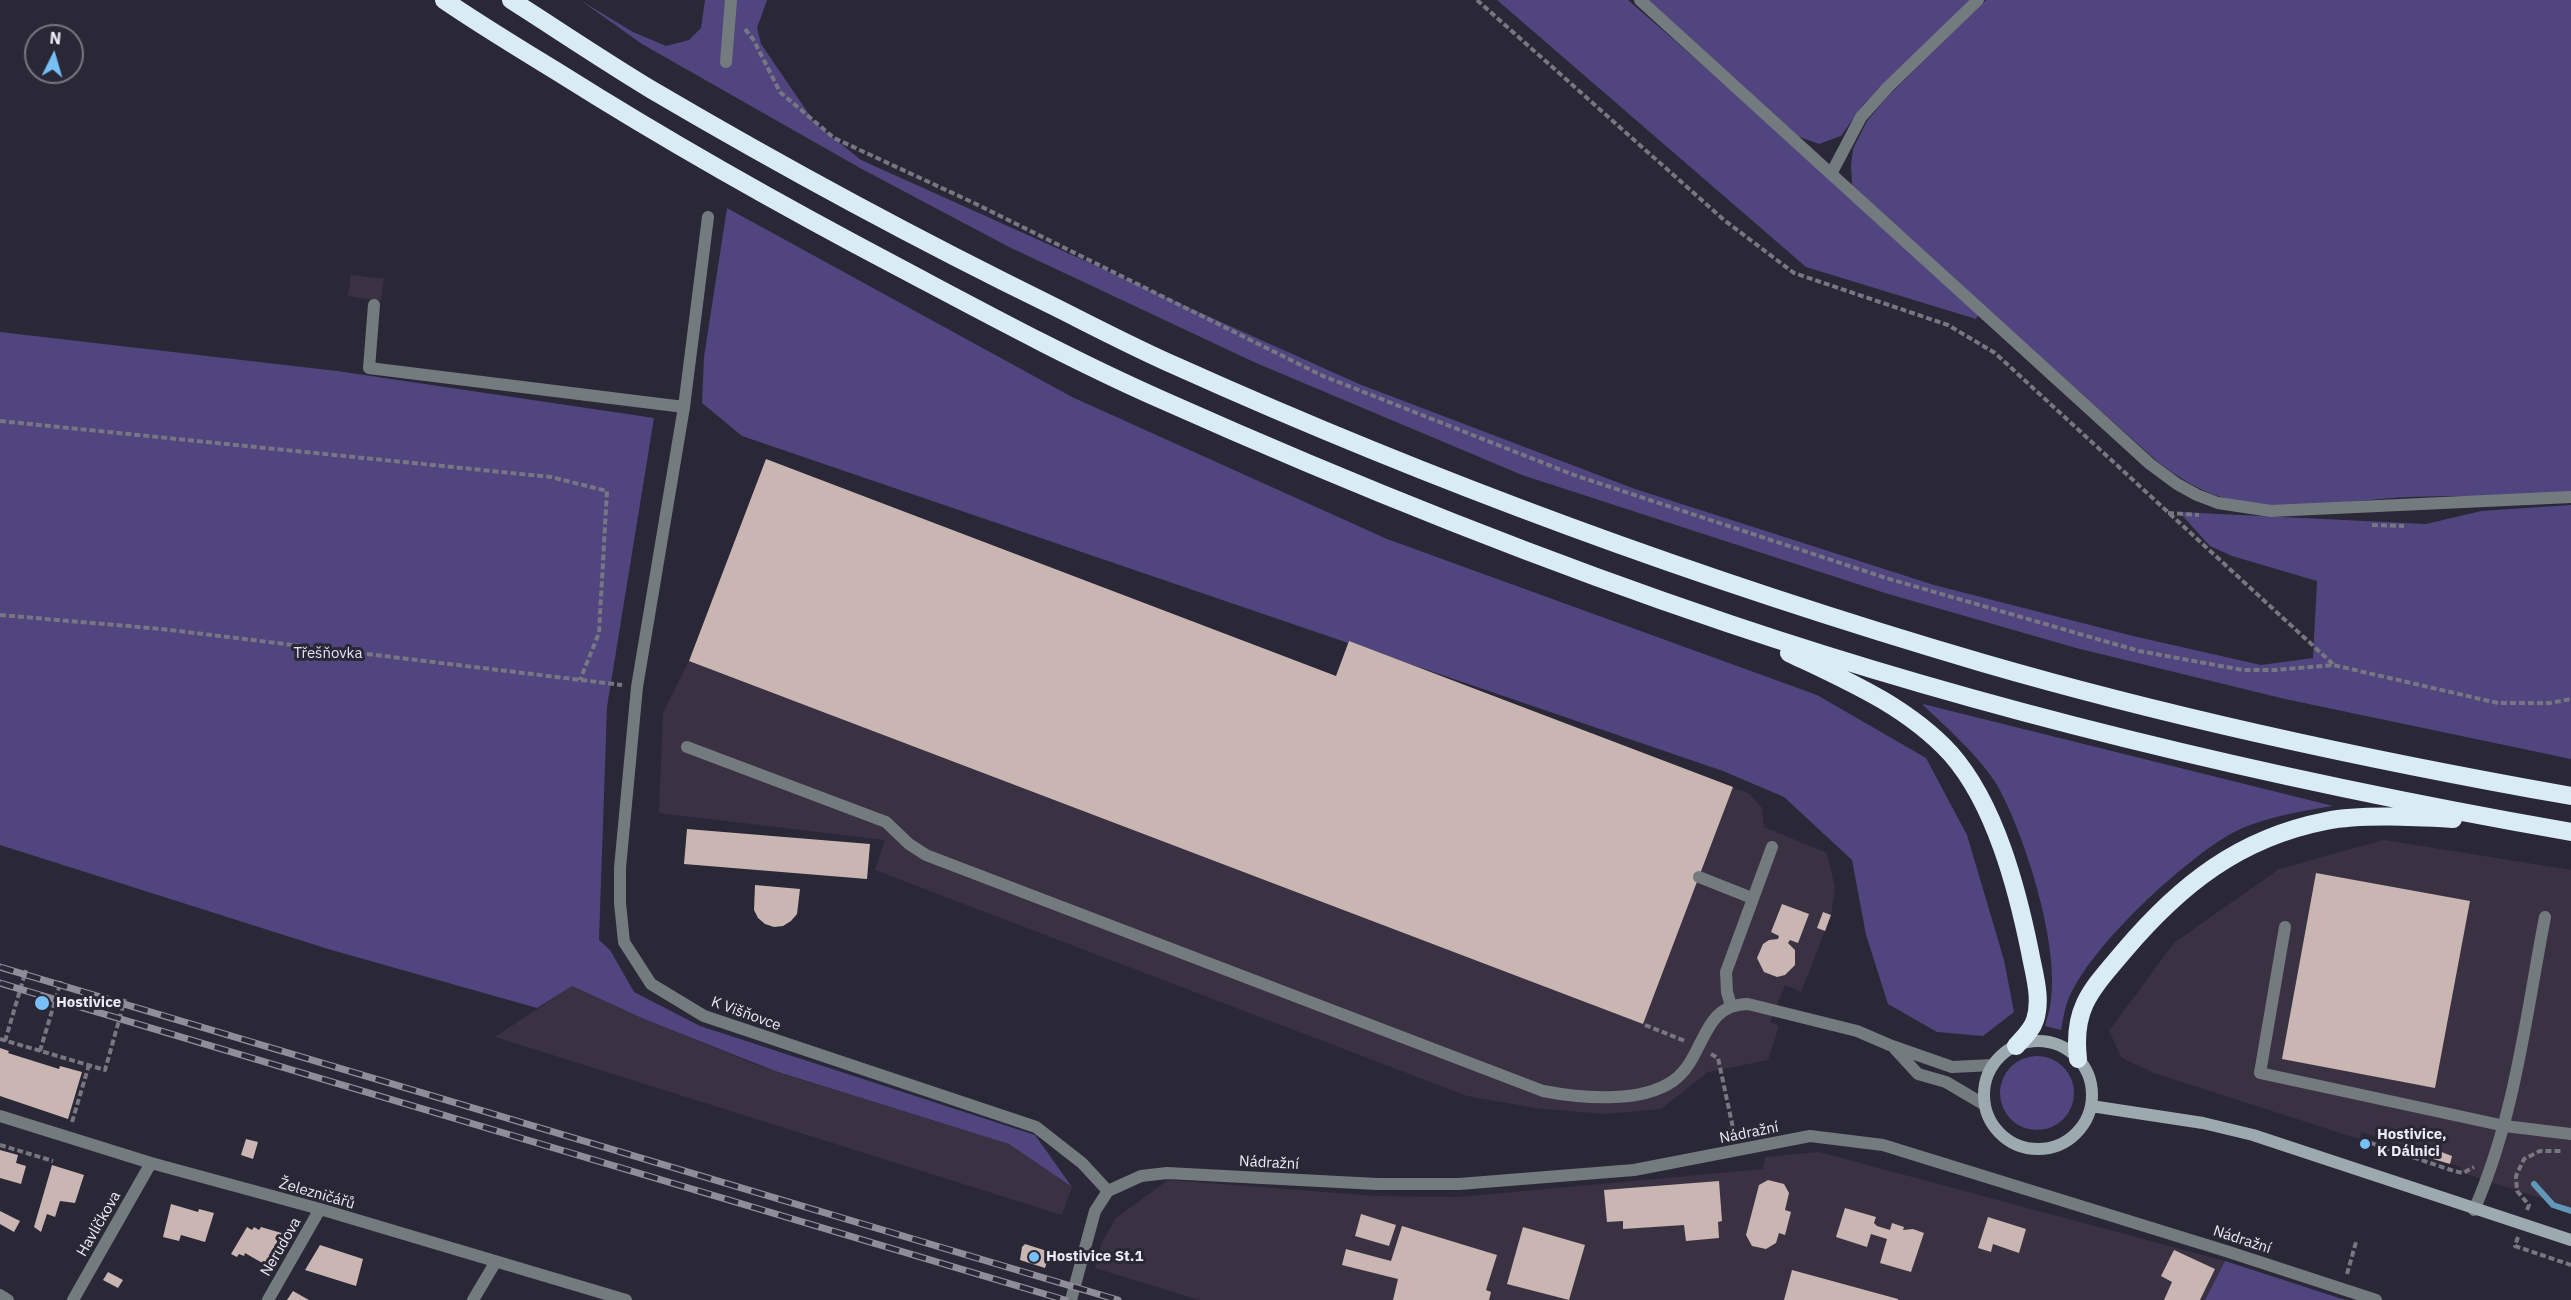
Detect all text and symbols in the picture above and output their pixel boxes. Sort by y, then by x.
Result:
north arrow [24,24,84,84]
text: N [49,28,62,49]
park label: Třešňovka [294,645,362,663]
street label: K Višňovce [709,993,783,1035]
marker: Hostivice [33,994,51,1012]
place label: Hostivice [56,994,121,1012]
street label: Nádražní [1718,1118,1780,1148]
place label: Hostivice, K Dálnici [2377,1126,2447,1161]
marker: Hostivice, K Dálnici [2358,1137,2372,1151]
street label: Nádražní [1239,1152,1299,1174]
street label: Železničářů [277,1175,357,1213]
street label: Havlíčkova [73,1188,125,1260]
street label: Nerudova [257,1214,305,1280]
street label: Nádražní [2211,1222,2273,1258]
place label: Hostivice St.1 [1046,1248,1143,1266]
marker: Hostivice St.1 [1027,1250,1041,1264]

